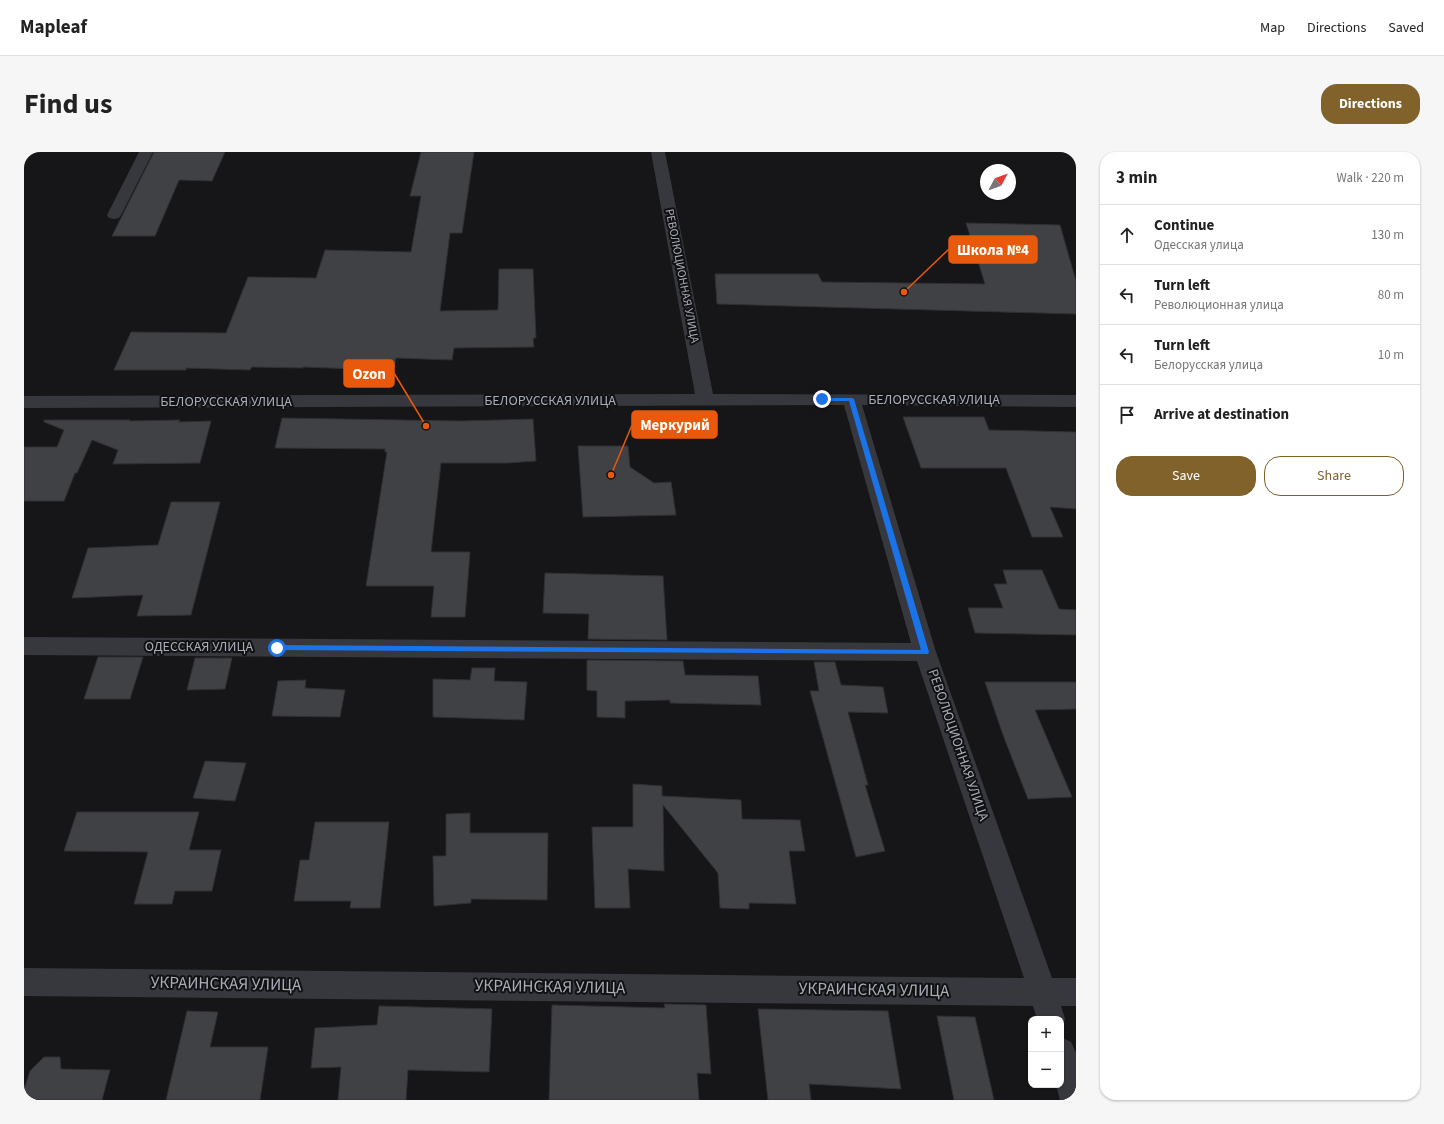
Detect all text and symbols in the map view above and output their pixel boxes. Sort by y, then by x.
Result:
text: Mapleaf [20,14,87,41]
text: Map [1260,18,1285,38]
text: Directions [1307,18,1366,38]
text: Saved [1388,18,1424,38]
text: Find us [24,84,112,124]
button: Directions [1321,84,1420,124]
north arrow [980,164,1016,200]
text: 3 min [1116,166,1157,190]
text: Walk · 220 m [1336,169,1404,187]
street label: РЕВОЛЮЦИОННАЯ УЛИЦА [661,207,703,345]
text: Continue [1154,215,1214,236]
icon: ahead [1116,224,1138,246]
text: 130 m [1371,226,1404,244]
callout: Школа №4 [949,236,1037,263]
text: Одесская улица [1154,236,1244,254]
text: Школа №4 [957,240,1029,261]
text: Turn left [1154,275,1210,296]
icon: left [1116,284,1138,306]
text: 80 m [1378,286,1404,304]
text: Революционная улица [1154,296,1284,314]
text: Turn left [1154,335,1210,356]
icon: left [1116,344,1138,366]
text: 10 m [1378,346,1404,364]
text: Белорусская улица [1154,356,1263,374]
callout: Ozon [344,360,394,387]
text: Ozon [352,364,386,385]
route end [813,390,831,408]
street label: БЕЛОРУССКАЯ УЛИЦА [868,390,1000,410]
street label: БЕЛОРУССКАЯ УЛИЦА [484,391,616,411]
street label: БЕЛОРУССКАЯ УЛИЦА [160,392,292,412]
icon: arrive [1116,404,1138,426]
text: Arrive at destination [1154,404,1289,425]
callout: Меркурий [632,411,717,438]
text: Меркурий [640,415,710,436]
button: Save [1116,456,1256,496]
button: Share [1264,456,1404,496]
street label: ОДЕССКАЯ УЛИЦА [145,637,254,657]
route start [268,639,286,657]
street label: РЕВОЛЮЦИОННАЯ УЛИЦА [923,666,994,824]
street label: УКРАИНСКАЯ УЛИЦА [150,971,302,997]
street label: УКРАИНСКАЯ УЛИЦА [474,974,626,1000]
street label: УКРАИНСКАЯ УЛИЦА [798,977,950,1003]
map controls [1028,1016,1064,1088]
button: + [1028,1016,1064,1052]
button: − [1028,1052,1064,1088]

